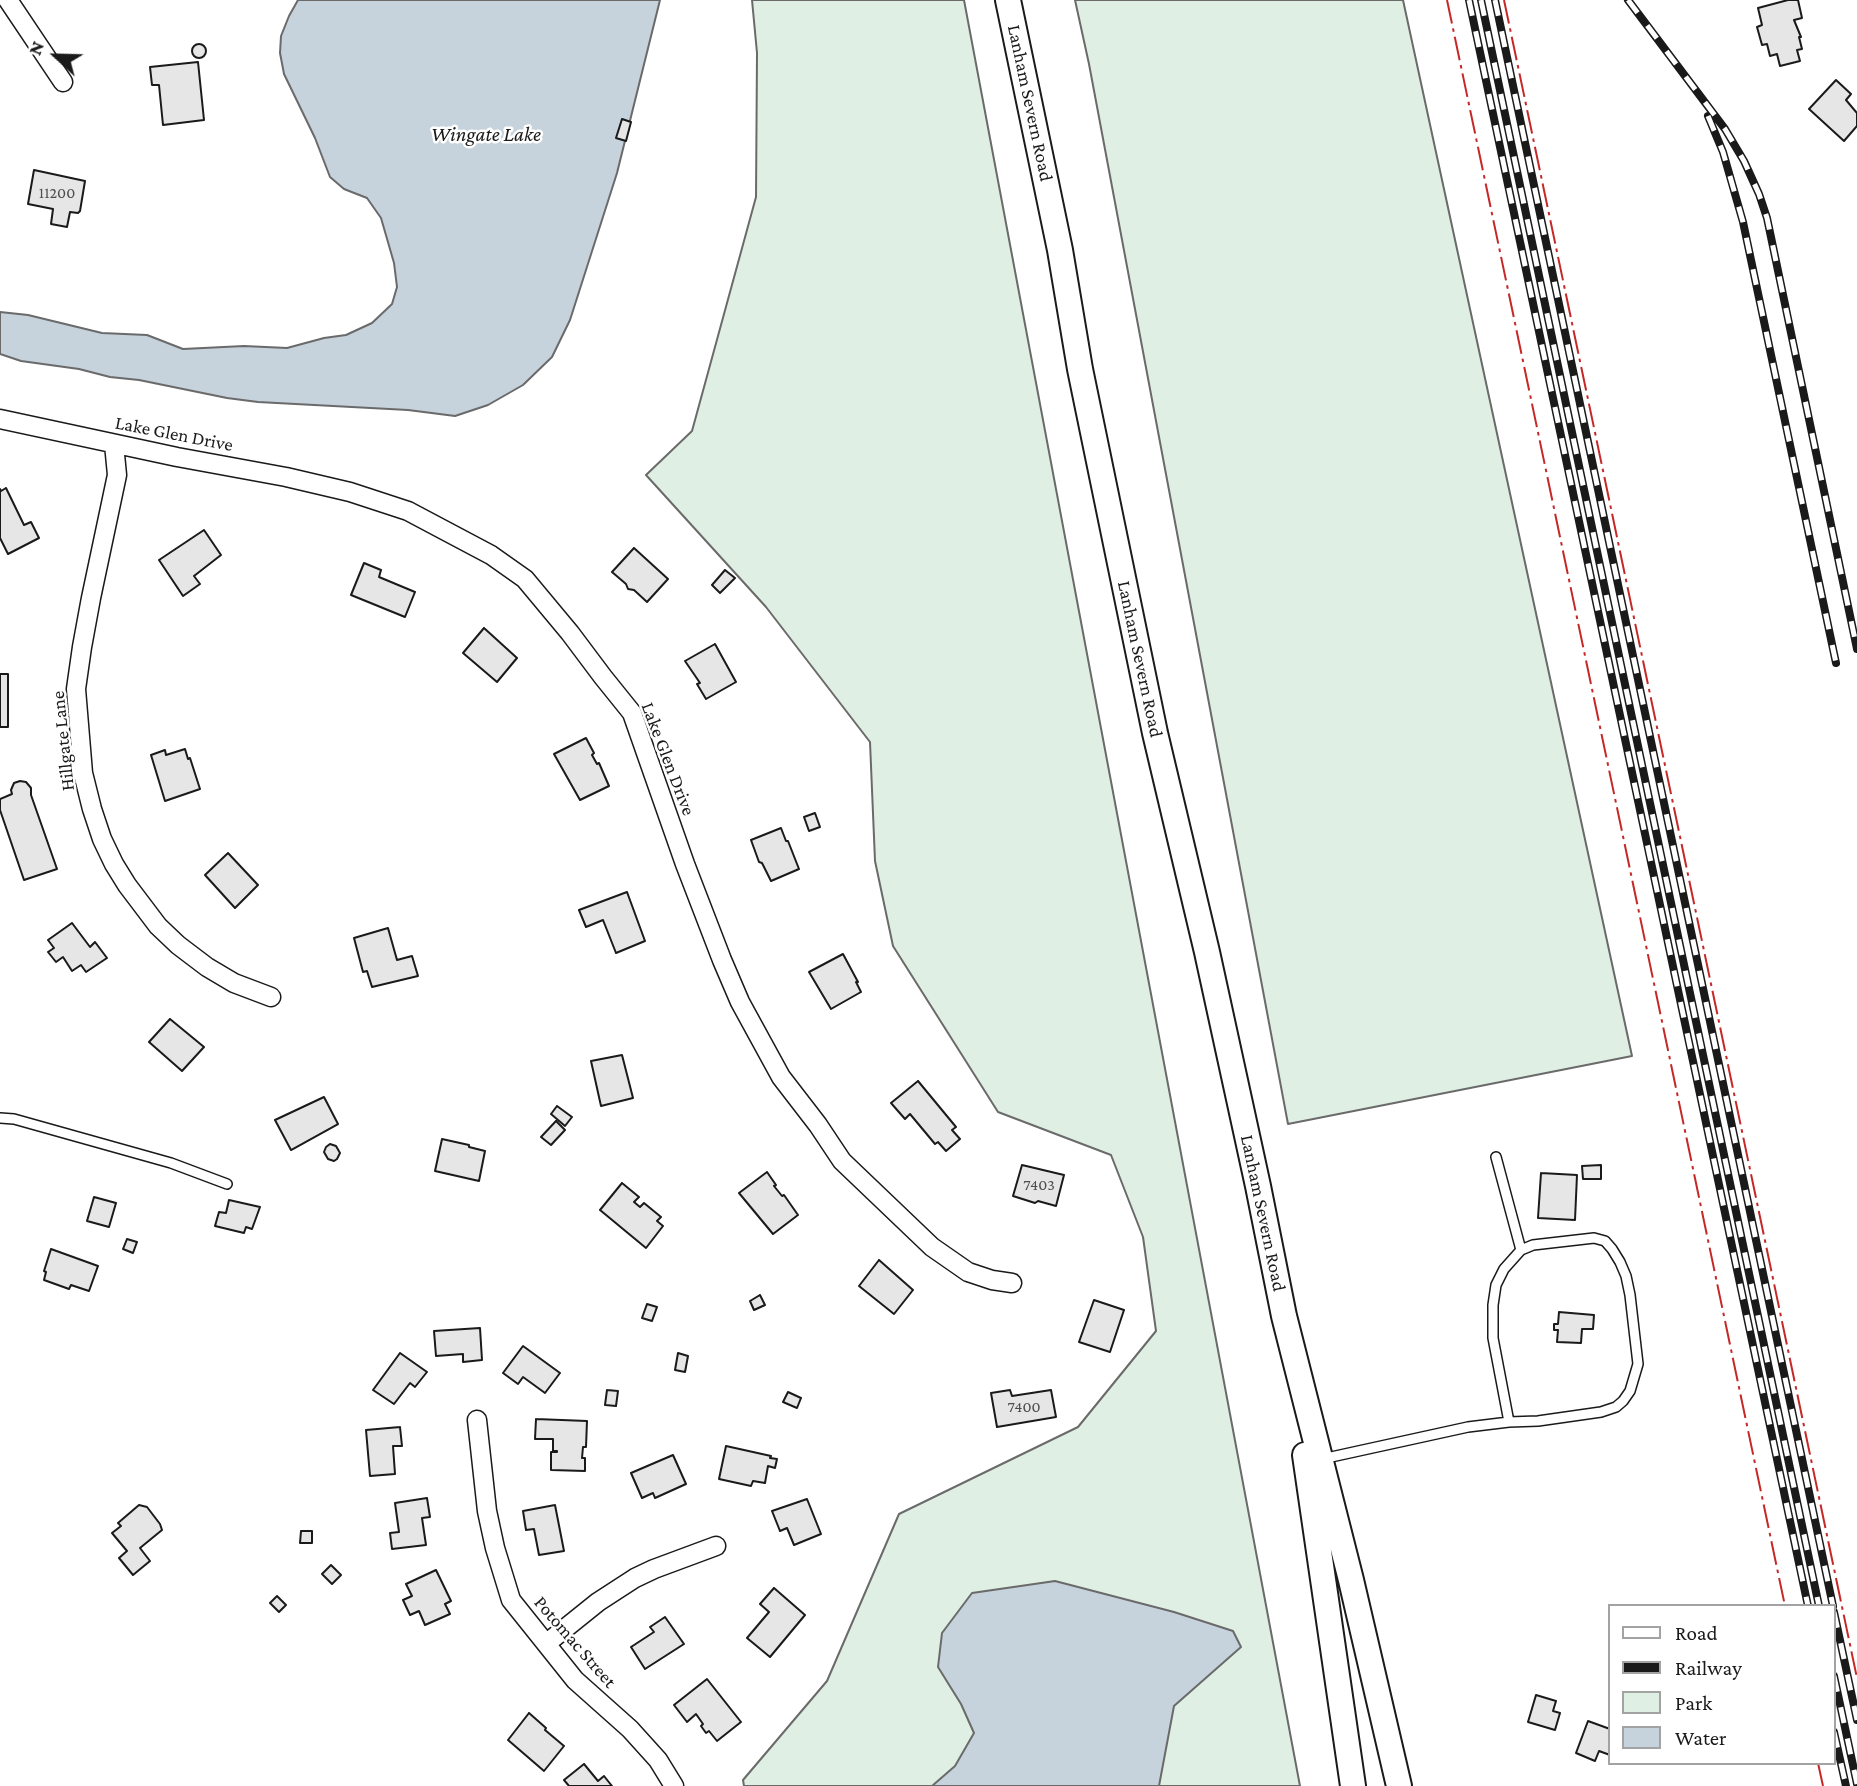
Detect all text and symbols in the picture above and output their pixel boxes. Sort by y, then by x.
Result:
north arrow [21,21,91,91]
street label: Lanham Severn Road [1002,23,1058,183]
text: N [24,38,48,58]
water label: Wingate Lake [431,122,541,148]
house number: 11200 [39,183,75,203]
street label: Lake Glen Drive [113,411,235,457]
street label: Lanham Severn Road [1112,579,1168,739]
street label: Hillgate Lane [46,690,80,792]
street label: Lake Glen Drive [636,699,700,819]
street label: Lanham Severn Road [1235,1133,1291,1293]
house number: 7403 [1023,1175,1055,1195]
house number: 7400 [1007,1397,1041,1417]
street label: Potomac Street [529,1591,621,1693]
legend [1608,1604,1836,1765]
text: Road [1675,1621,1718,1645]
text: Railway [1675,1656,1742,1680]
text: Park [1675,1691,1712,1715]
text: Water [1675,1726,1727,1750]

